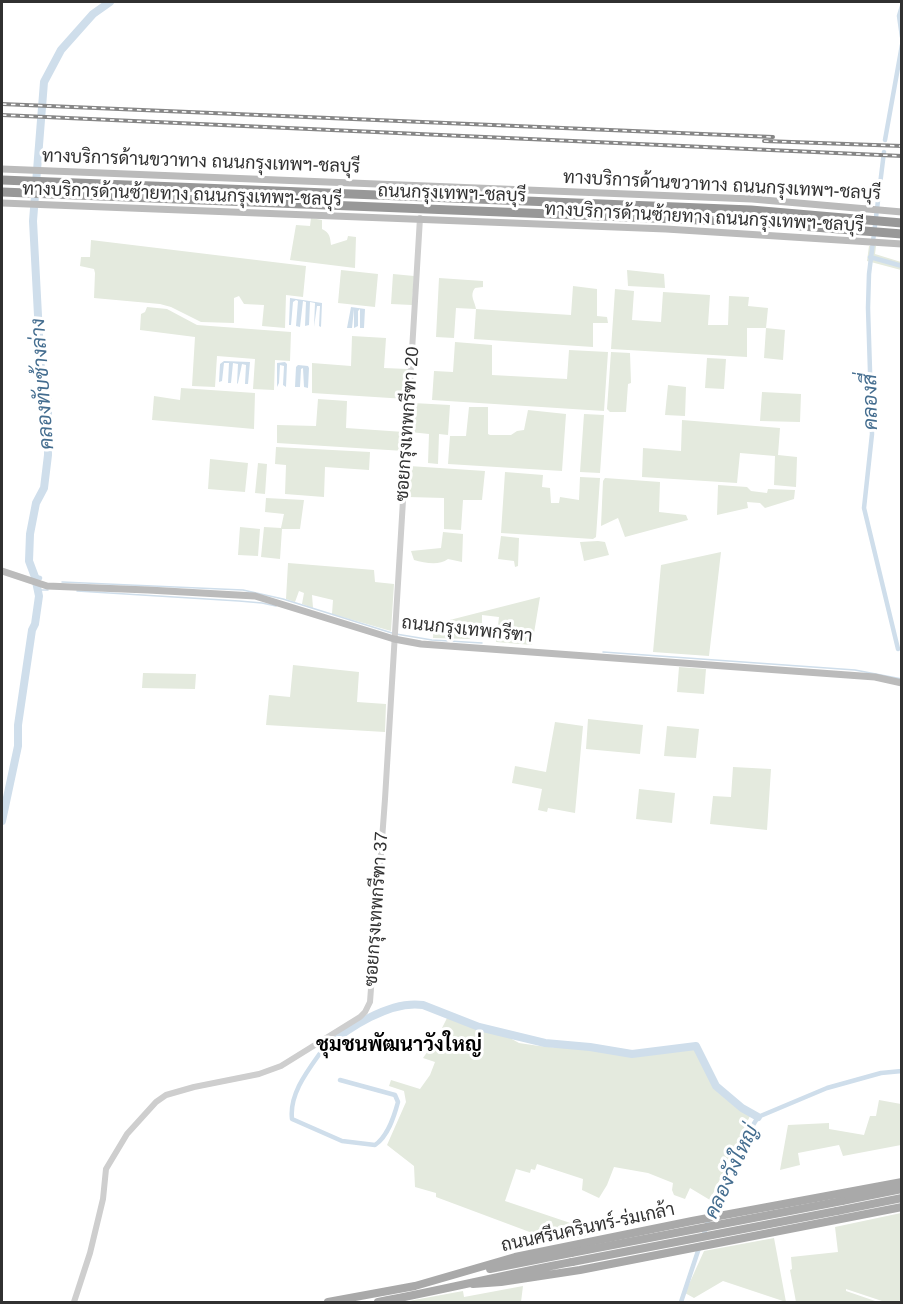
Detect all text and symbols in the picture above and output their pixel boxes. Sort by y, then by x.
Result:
street label: ทางบริการด้านขวาทาง ถนนกรุงเทพฯ-ชลบุรี [41,146,361,178]
street label: ทางบริการด้านขวาทาง ถนนกรุงเทพฯ-ชลบุรี [562,167,882,205]
street label: ทางบริการด้านซ้ายทาง ถนนกรุงเทพฯ-ชลบุรี [22,179,342,211]
street label: ถนนกรุงเทพฯ-ชลบุรี [377,181,527,207]
street label: ทางบริการด้านซ้ายทาง ถนนกรุงเทพฯ-ชลบุรี [544,199,864,237]
water label: คลองทับช้างล่าง [26,317,60,451]
street label: ซอยกรุงเทพกรีฑา 20 [392,346,424,502]
water label: คลองสี่ [859,374,883,430]
street label: ถนนกรุงเทพกรีฑา [400,612,534,648]
street label: ซอยกรุงเทพกรีฑา 37 [361,831,393,987]
district label: ชุมชนพัฒนาวังใหญ่ [316,1033,482,1057]
water label: คลองวังใหญ่ [700,1121,764,1223]
street label: ถนนศรีนครินทร์-ร่มเกล้า [499,1199,677,1257]

